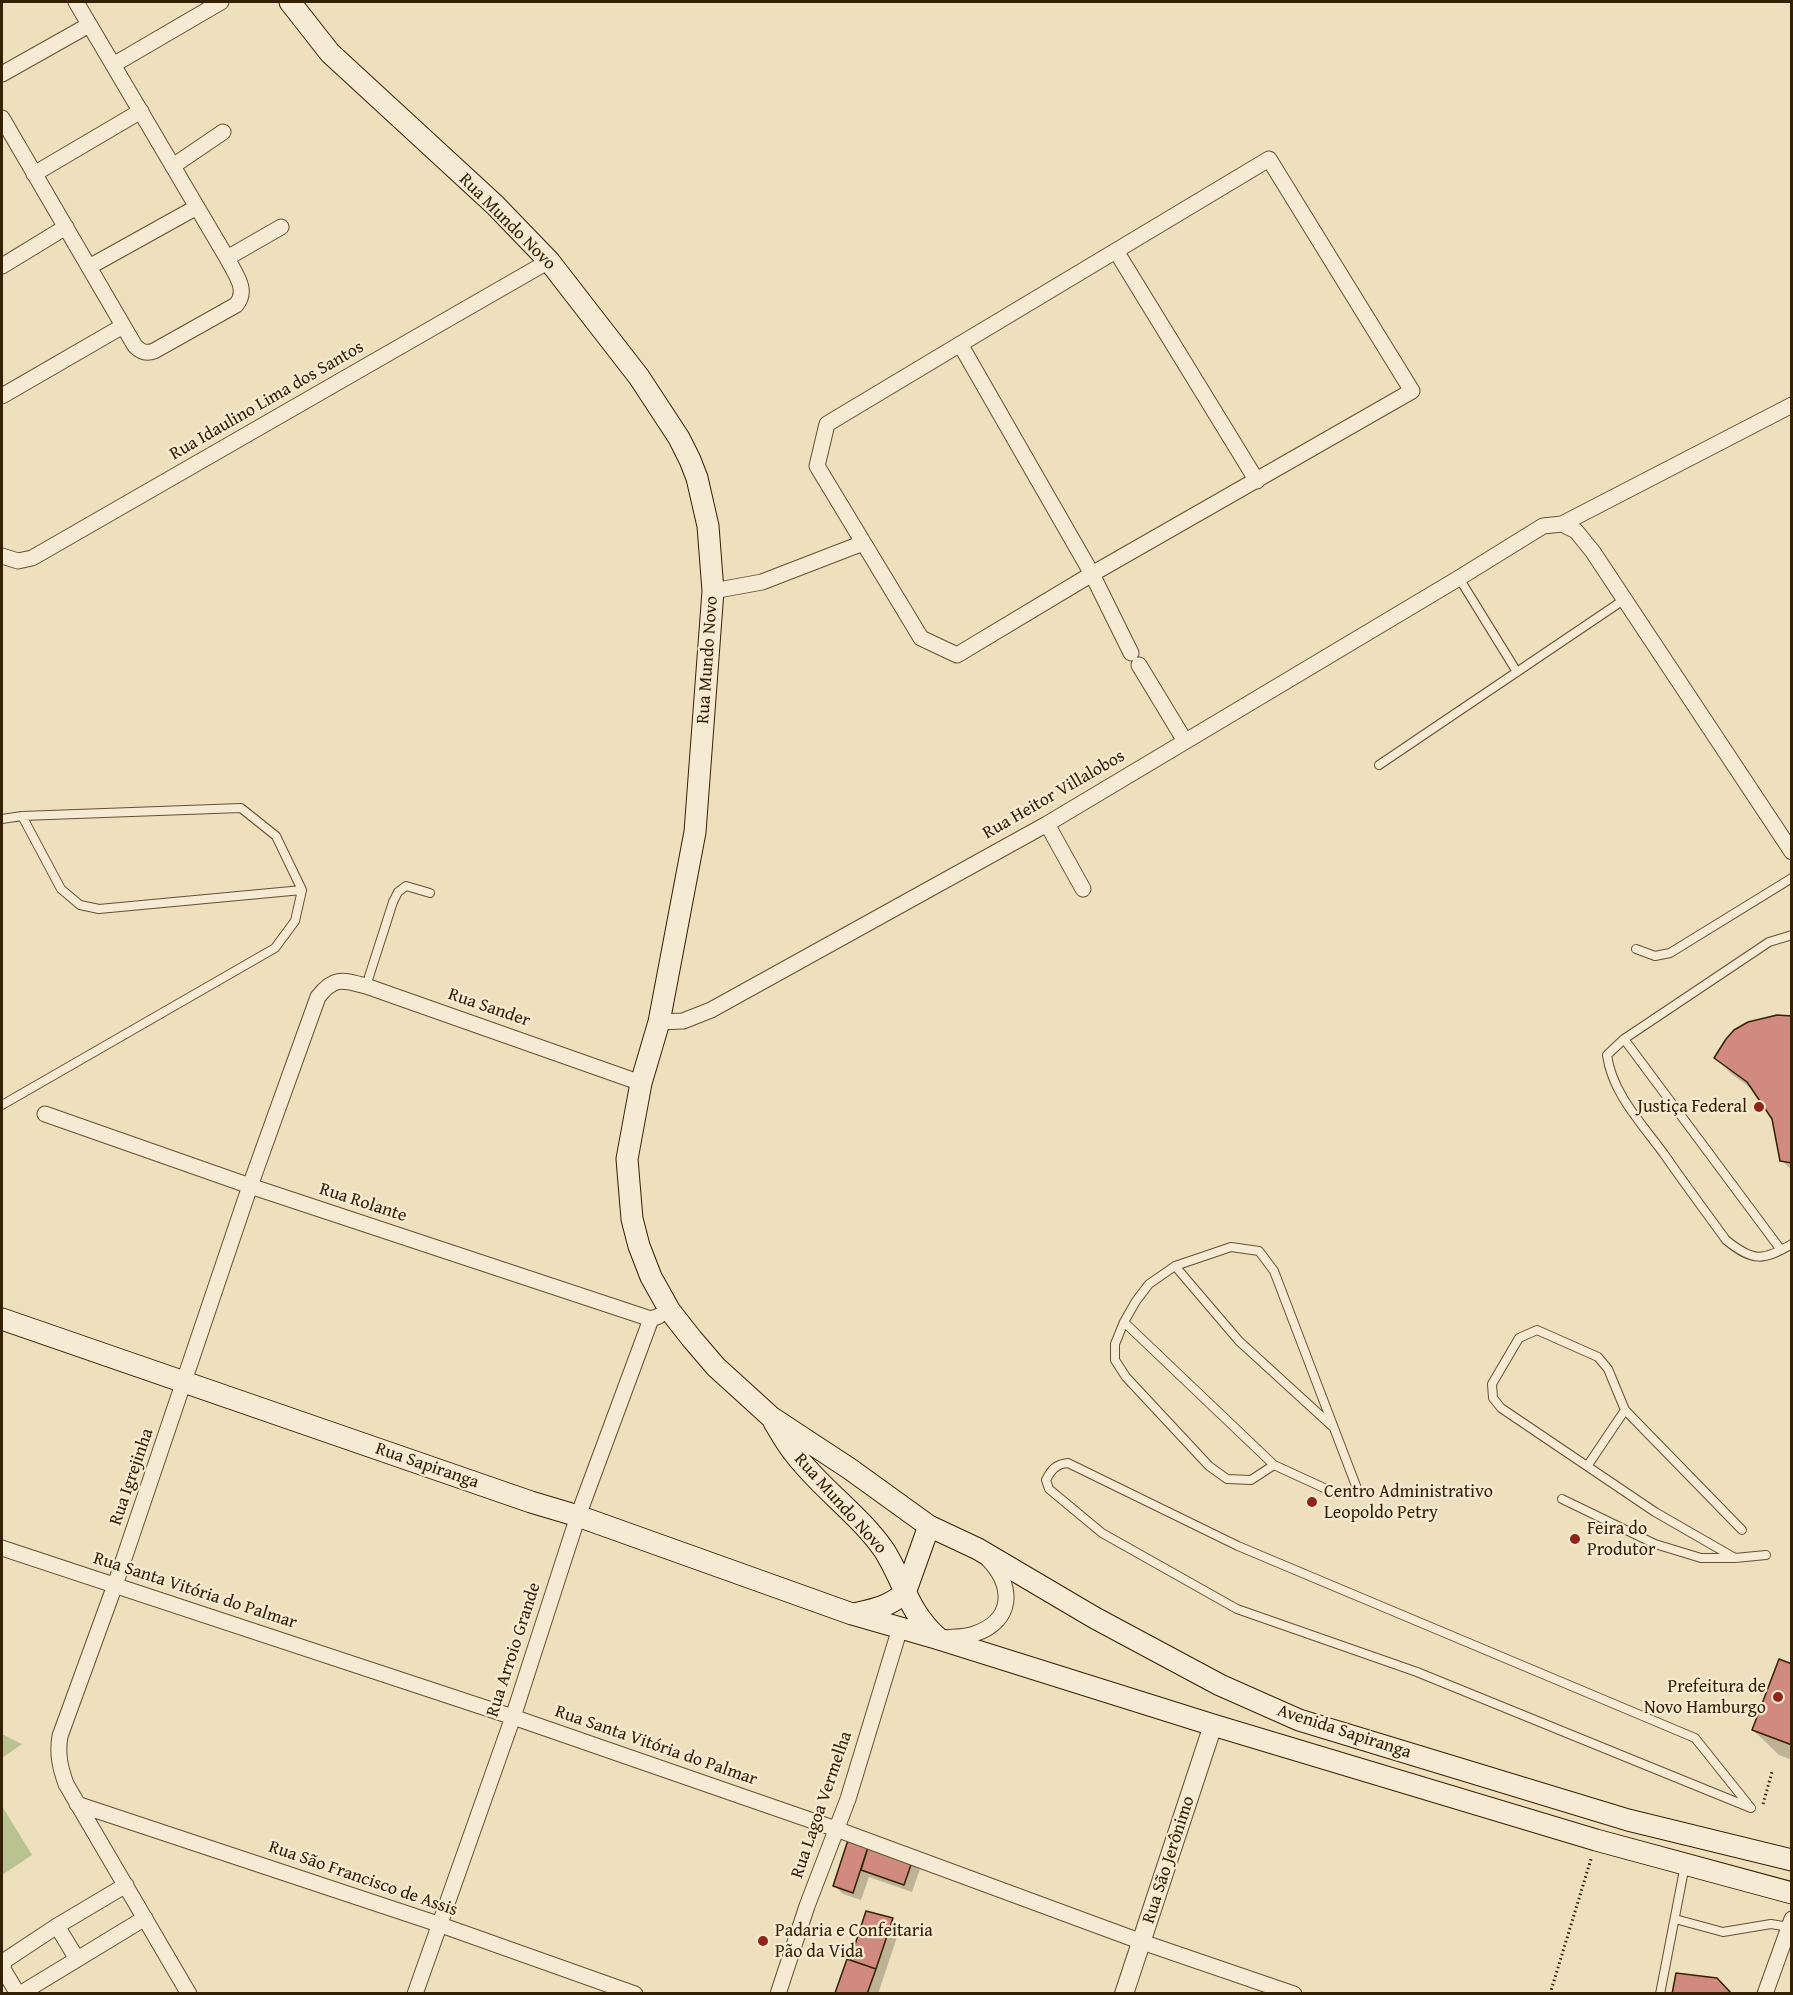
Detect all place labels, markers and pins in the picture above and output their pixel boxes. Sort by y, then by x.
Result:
place label: Justiça Federal [1637,1096,1747,1118]
marker: Justiça Federal [1752,1100,1766,1114]
place label: Centro Administrativo Leopoldo Petry [1324,1481,1493,1524]
marker: Centro Administrativo Leopoldo Petry [1305,1495,1319,1509]
place label: Feira do Produtor [1587,1518,1655,1561]
marker: Feira do Produtor [1568,1532,1582,1546]
place label: Prefeitura de Novo Hamburgo [1644,1676,1766,1718]
marker: Prefeitura de Novo Hamburgo [1771,1690,1785,1704]
place label: Padaria e Confeitaria Pão da Vida [775,1920,933,1962]
marker: Padaria e Confeitaria Pão da Vida [756,1934,770,1948]

